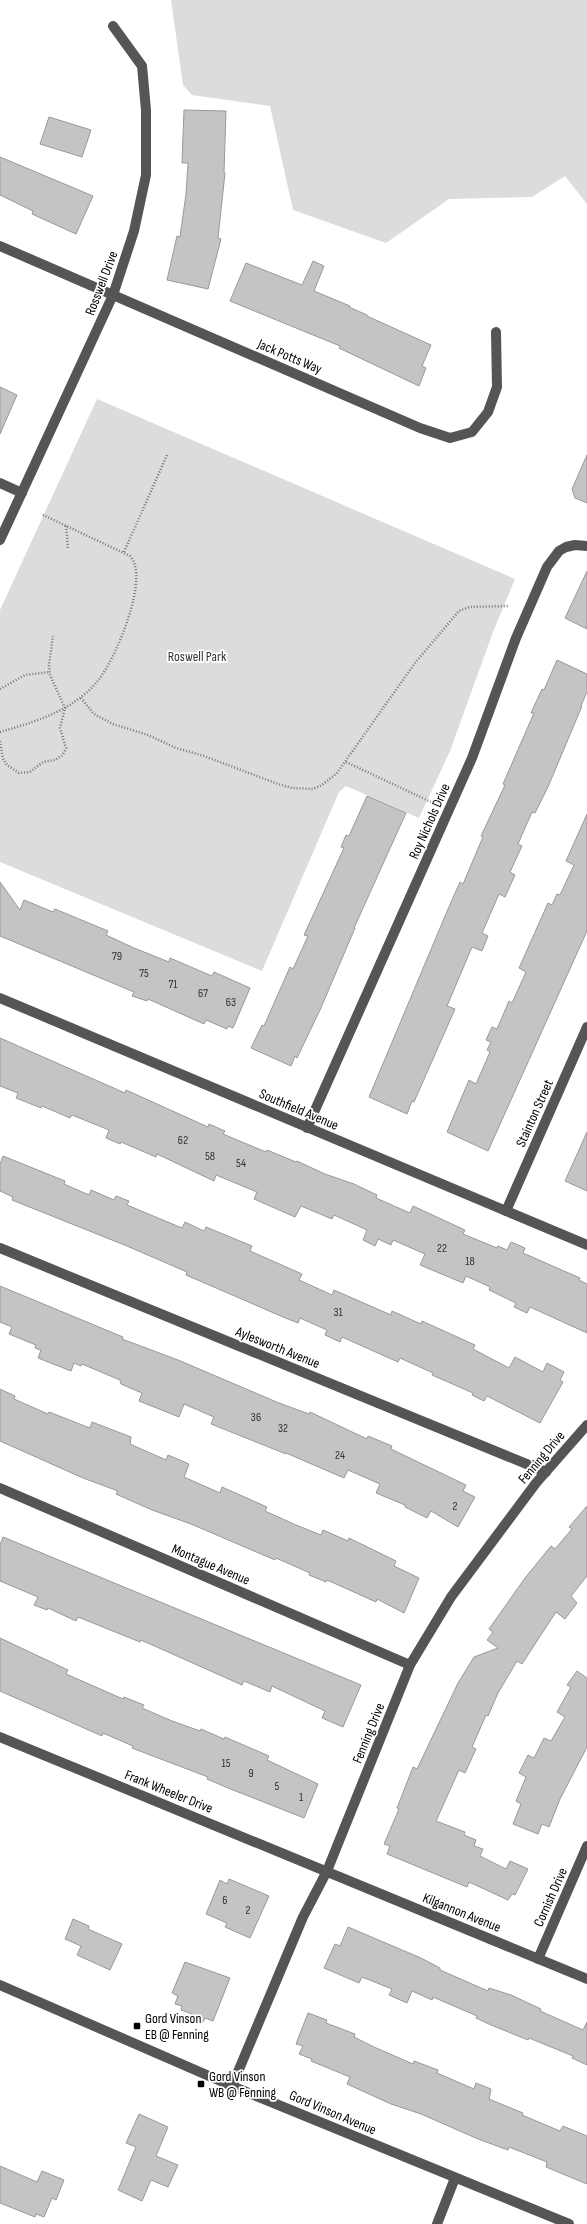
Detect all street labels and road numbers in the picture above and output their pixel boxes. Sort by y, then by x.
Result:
street label: Rosswell Drive [81,249,121,318]
street label: Jack Potts Way [254,335,325,378]
street label: Roy Nichols Drive [405,781,454,862]
street label: Stainton Street [512,1077,557,1150]
street label: Southfield Avenue [257,1085,341,1134]
street label: Aylesworth Avenue [232,1323,322,1372]
street label: Fenning Drive [514,1428,568,1487]
street label: Montague Avenue [169,1540,252,1589]
street label: Fenning Drive [349,1701,388,1766]
street label: Frank Wheeler Drive [122,1766,215,1817]
street label: Cornish Drive [530,1865,571,1929]
street label: Kilgannon Avenue [420,1889,503,1936]
street label: Gord Vinson Avenue [287,2086,379,2138]

